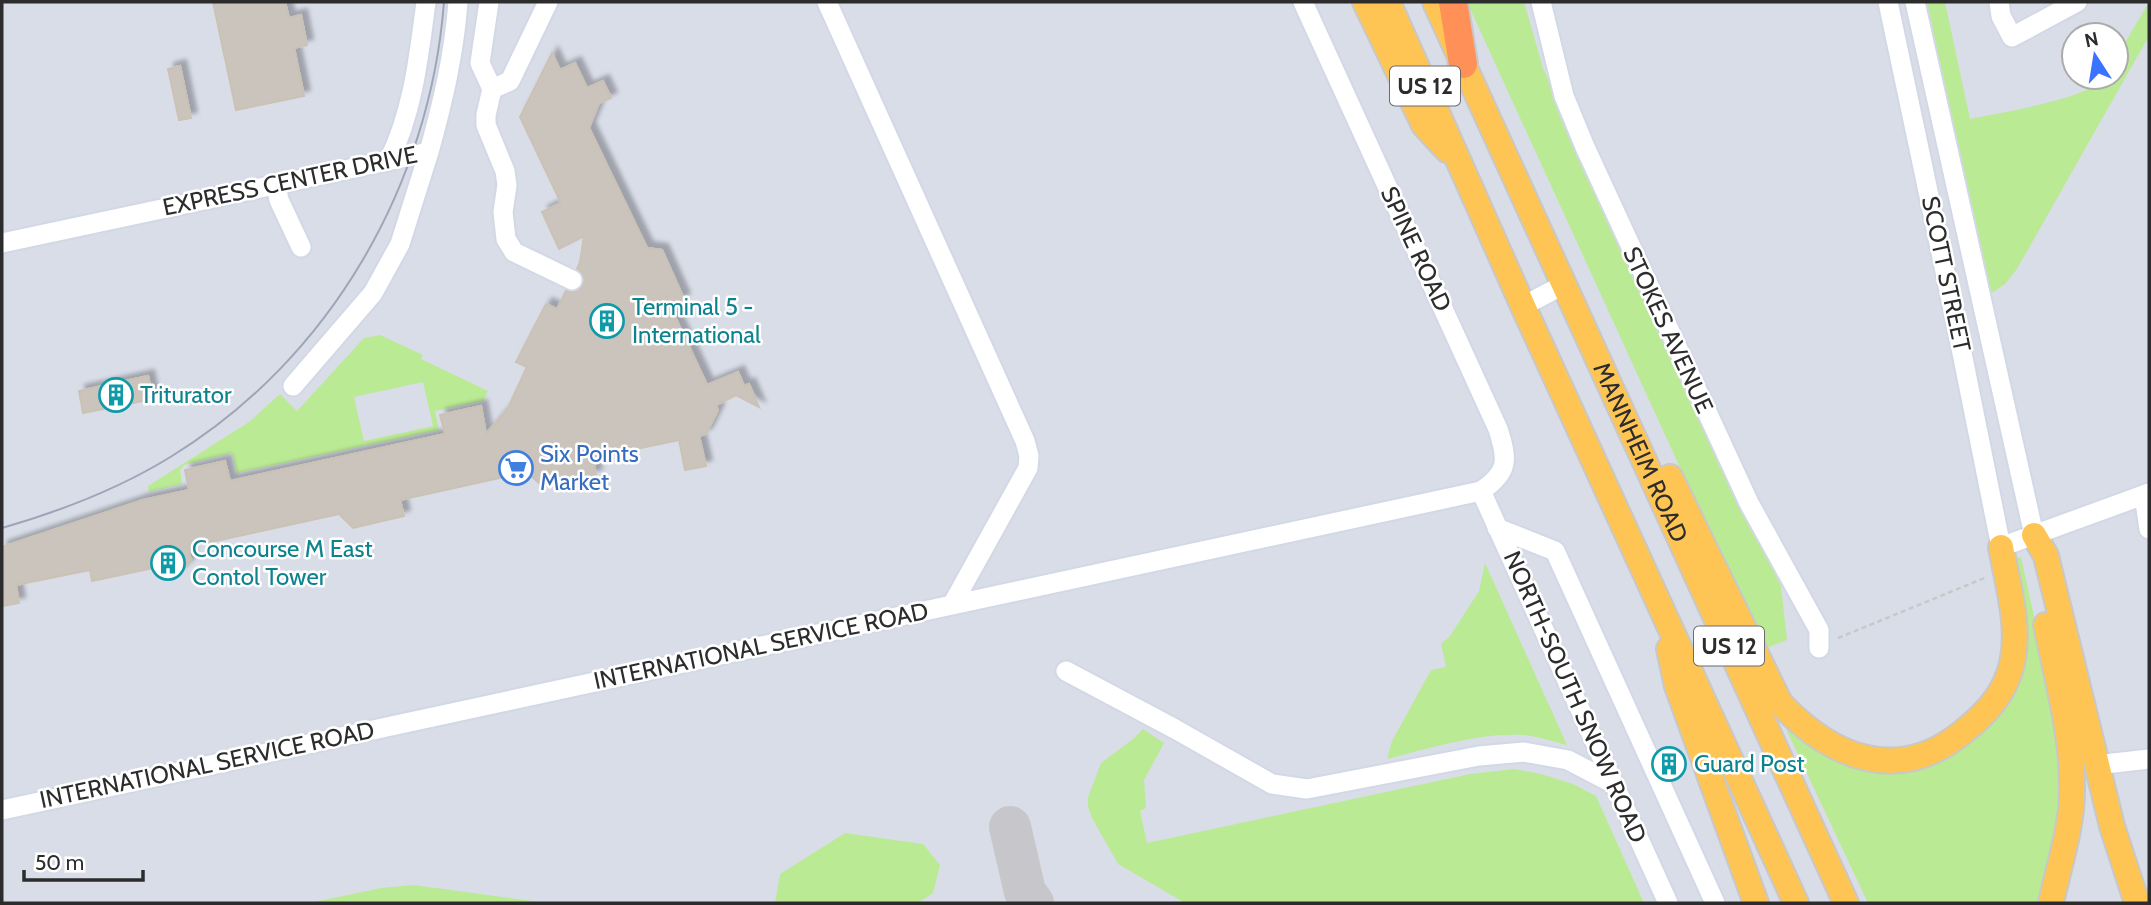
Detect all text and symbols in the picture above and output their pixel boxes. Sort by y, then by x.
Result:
north arrow [2060,21,2130,91]
text: N [2083,27,2101,53]
road number: US 12 [1390,66,1460,106]
street label: EXPRESS CENTER DRIVE [160,139,420,222]
street label: SPINE ROAD [1375,182,1458,316]
street label: SCOTT STREET [1916,194,1977,354]
street label: STOKES AVENUE [1617,242,1720,418]
place label: Terminal 5 - International [632,292,761,349]
building icon: Terminal 5 - International [588,302,626,340]
street label: MANNHEIM ROAD [1587,358,1694,547]
building icon: Triturator [97,376,135,414]
place label: Triturator [140,380,232,409]
place label: Six Points Market [540,439,639,496]
supermarket icon: Six Points Market [497,449,535,487]
place label: Concourse M East Contol Tower [192,534,373,591]
building icon: Concourse M East Contol Tower [149,544,187,582]
street label: NORTH-SOUTH SNOW ROAD [1498,546,1653,847]
street label: INTERNATIONAL SERVICE ROAD [591,596,931,695]
road number: US 12 [1694,626,1764,666]
street label: INTERNATIONAL SERVICE ROAD [37,715,377,814]
building icon: Guard Post [1650,745,1688,783]
place label: Guard Post [1694,749,1805,778]
scale bar [24,838,144,882]
text: 50 m [35,850,84,875]

